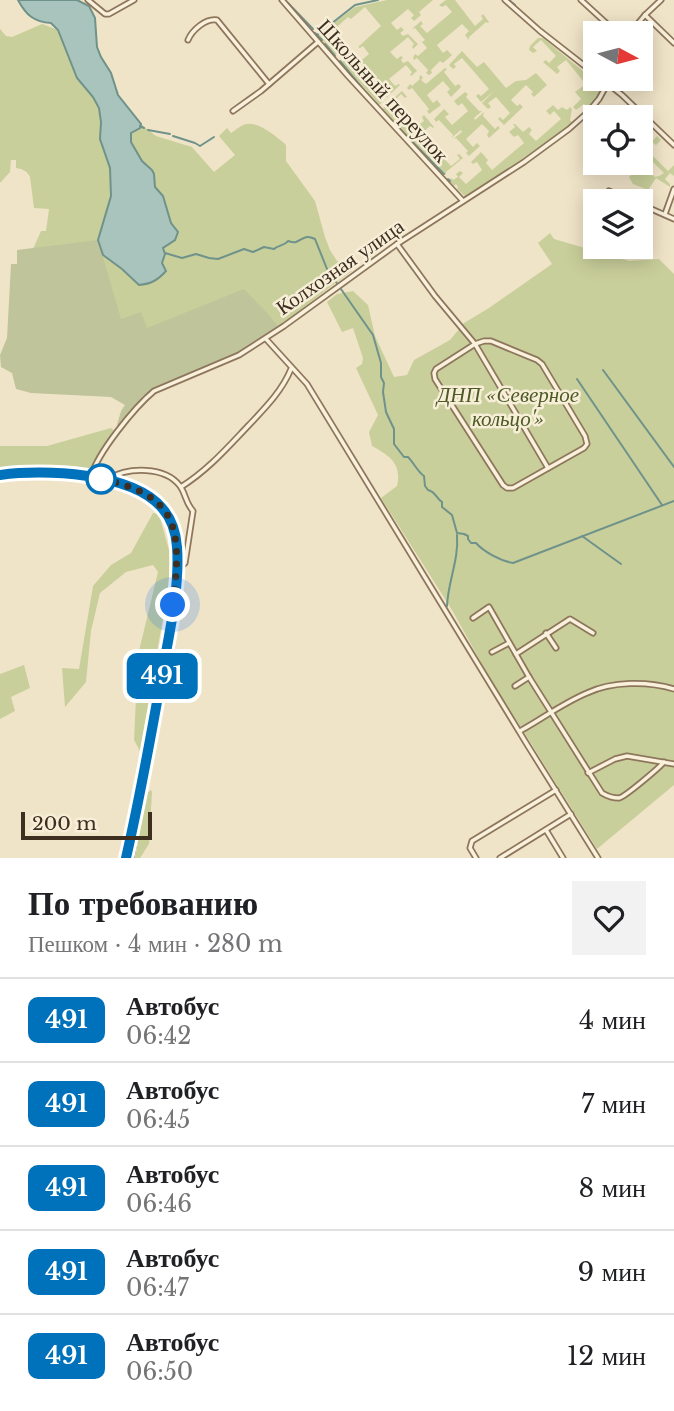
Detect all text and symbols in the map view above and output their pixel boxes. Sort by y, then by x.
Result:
street label: Школьный переулок [312,14,455,169]
north arrow [583,21,653,91]
map controls [583,21,653,259]
button: locate [583,105,653,175]
button: layers [583,189,653,259]
street label: Колхозная улица [271,213,410,321]
park label: ДНП «Северное кольцо'» [435,382,579,432]
unlabelled marker [86,464,116,494]
your location [155,587,190,622]
line badge: 491 [122,653,202,699]
text: 491 [141,661,183,690]
scale bar [21,809,152,841]
text: 200 m [32,812,97,835]
button: heart [572,881,646,955]
text: По требованию [28,883,258,924]
text: Пешком · 4 мин · 280 m [28,930,283,958]
text: Автобус [126,990,219,1022]
text: 4 мин [579,1004,646,1036]
text: 491 [45,1005,88,1034]
text: 06:42 [126,1022,191,1050]
text: Автобус [126,1074,219,1106]
text: 7 мин [581,1088,646,1120]
text: 491 [45,1089,88,1118]
text: 06:45 [126,1106,190,1134]
text: Автобус [126,1158,219,1190]
text: 8 мин [579,1172,646,1204]
text: 491 [45,1173,88,1202]
text: 06:46 [126,1190,192,1218]
text: Автобус [126,1242,219,1274]
text: 9 мин [578,1256,646,1288]
text: 491 [45,1257,88,1286]
text: 06:47 [126,1274,189,1302]
text: Автобус [126,1326,219,1358]
text: 12 мин [567,1340,646,1372]
text: 491 [45,1341,88,1370]
text: 06:50 [126,1358,193,1386]

